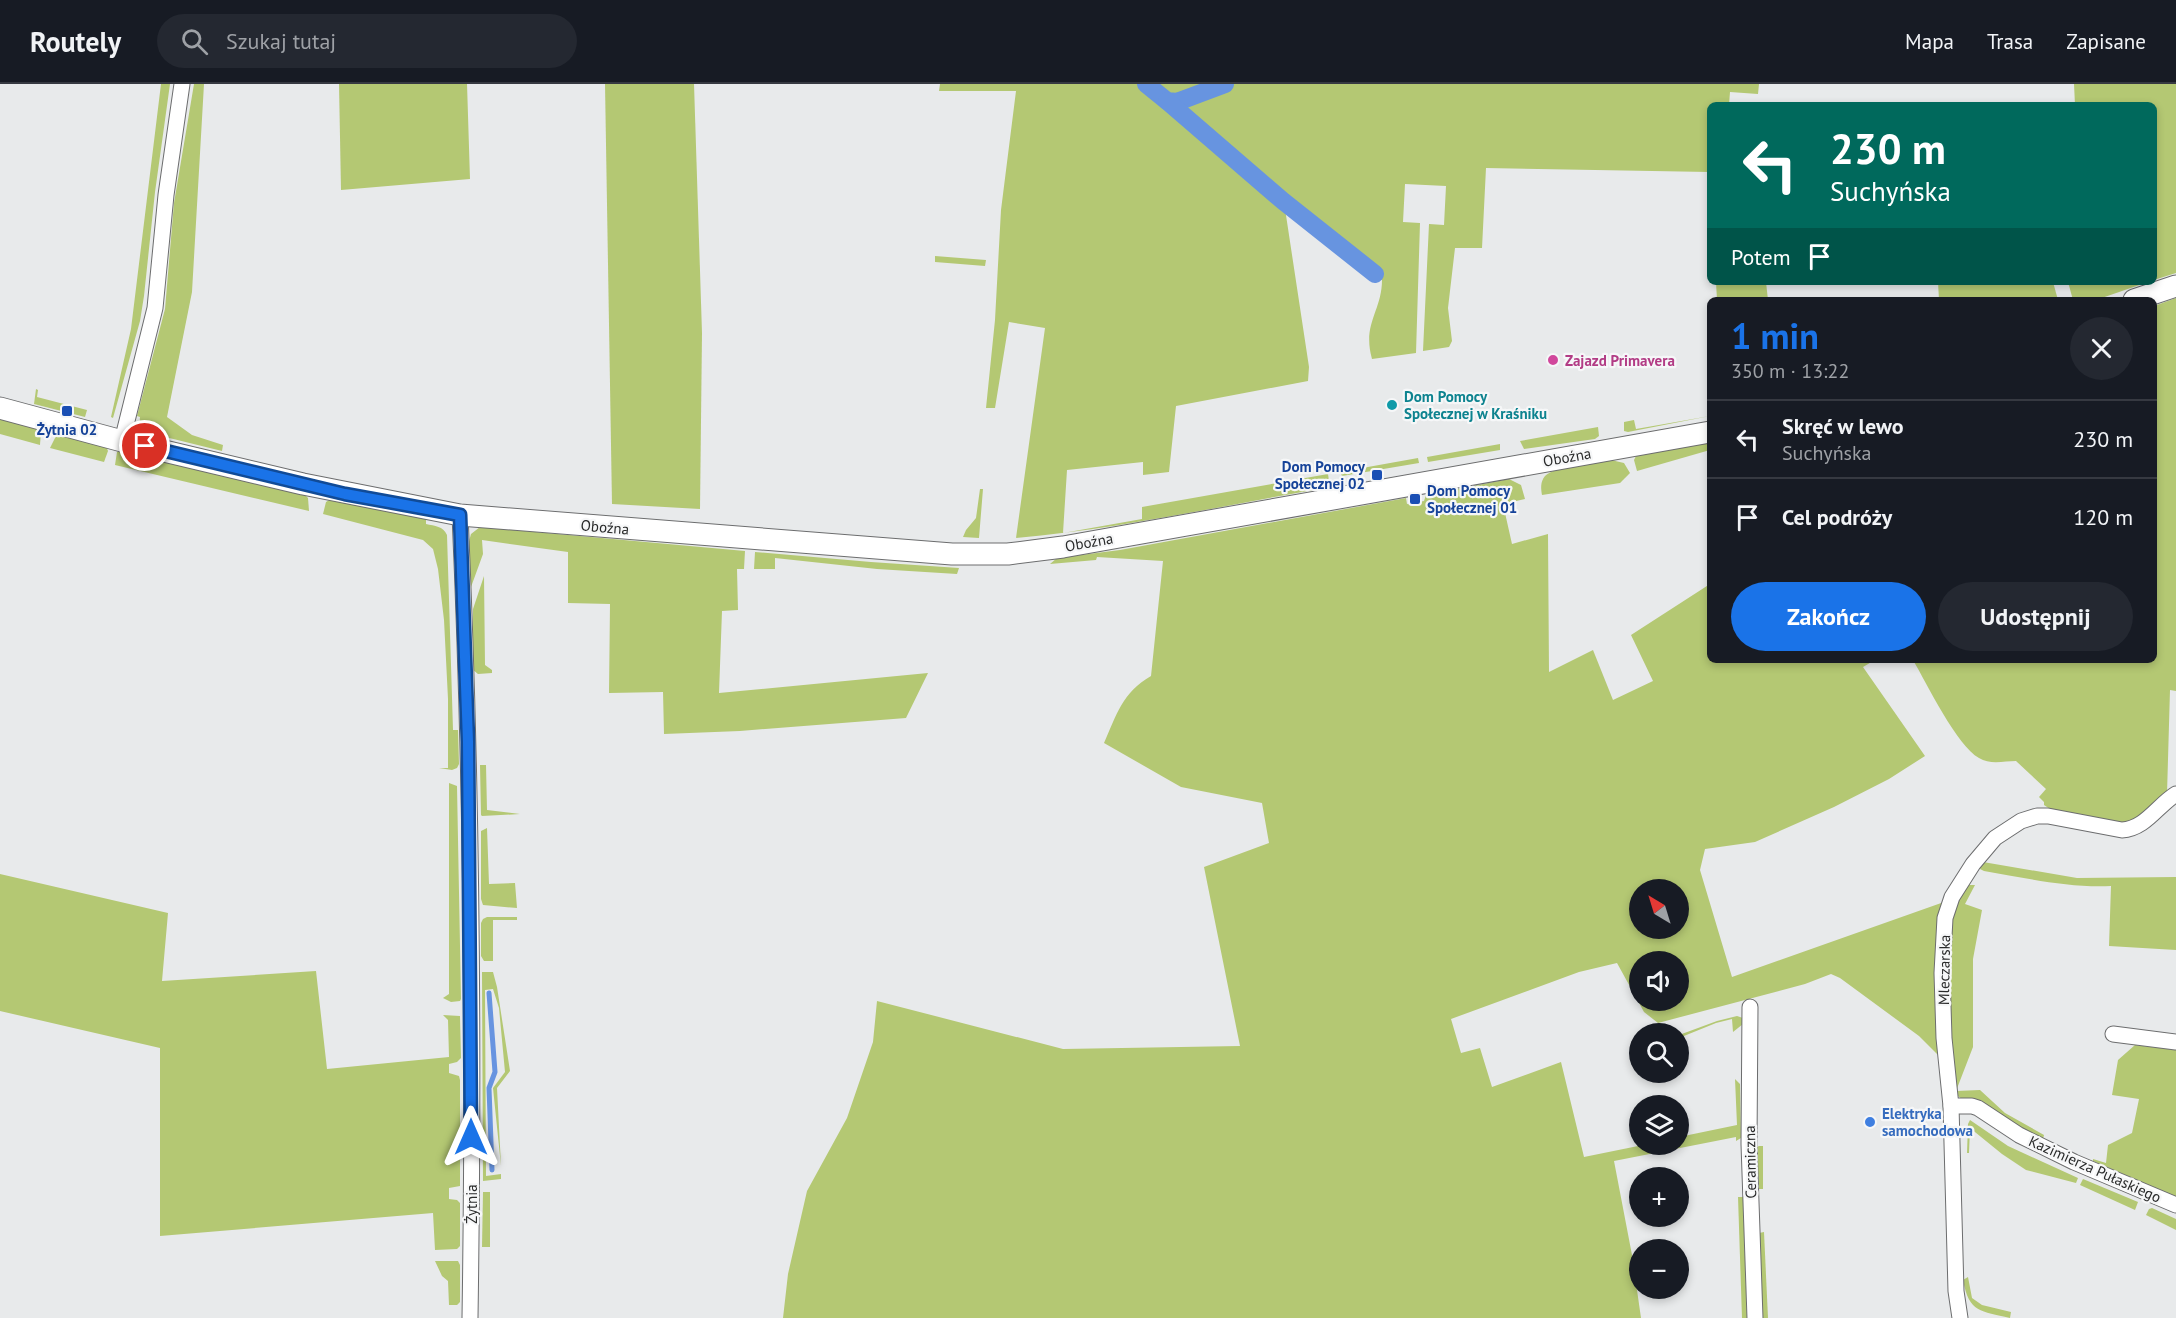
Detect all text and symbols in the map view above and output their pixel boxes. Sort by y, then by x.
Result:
search box [157,14,577,68]
text: Routely [30,23,121,60]
icon: search [178,25,211,58]
text: Szukaj tutaj [226,27,336,55]
text: Mapa [1905,28,1954,55]
text: Trasa [1987,28,2033,55]
text: Zapisane [2066,28,2146,55]
text: 230 m [1830,121,1946,176]
icon: left [1731,126,1809,204]
text: Suchyńska [1830,174,1951,208]
icon: arrive [1803,240,1836,273]
text: Potem [1731,243,1791,271]
text: 1 min [1731,312,1819,359]
button: close [2070,317,2133,380]
place label: Zajazd Primavera [1565,351,1675,370]
marker: Zajazd Primavera [1546,353,1560,367]
text: 350 m · 13:22 [1731,358,1849,384]
place label: Dom Pomocy Społecznej w Kraśniku [1404,387,1547,423]
marker: Dom Pomocy Społecznej w Kraśniku [1385,398,1399,412]
marker: Żytnia 02 [60,404,74,418]
text: Skręć w lewo [1782,412,1903,440]
place label: Żytnia 02 [37,420,97,439]
pin [119,420,170,471]
icon: left [1731,423,1764,456]
text: 230 m [2073,425,2133,453]
icon: arrive [128,429,161,462]
text: Suchyńska [1782,440,1872,466]
street label: Oboźna [1541,443,1593,471]
place label: Dom Pomocy Społecznej 02 [1275,457,1366,493]
marker: Dom Pomocy Społecznej 02 [1370,468,1384,482]
place label: Dom Pomocy Społecznej 01 [1427,481,1517,517]
marker: Dom Pomocy Społecznej 01 [1408,492,1422,506]
icon: arrive [1731,501,1764,534]
text: Cel podróży [1782,503,1892,531]
text: 120 m [2073,503,2133,531]
street label: Oboźna [580,515,630,539]
street label: Oboźna [1063,528,1115,556]
button: Zakończ [1731,582,1926,651]
button: Udostępnij [1938,582,2133,651]
north arrow [1629,879,1689,939]
map controls [1629,879,1689,1299]
street label: Mleczarska [1934,935,1954,1005]
button: sound [1629,951,1689,1011]
button: search [1629,1023,1689,1083]
button: layers [1629,1095,1689,1155]
place label: Elektryka samochodowa [1882,1104,1973,1140]
position arrow [439,1105,503,1169]
marker: Elektryka samochodowa [1863,1115,1877,1129]
street label: Ceramiczna [1740,1125,1760,1199]
street label: Kazimierza Pułaskiego [2026,1131,2164,1207]
button: + [1629,1167,1689,1227]
street label: Żytnia [462,1184,481,1224]
button: − [1629,1239,1689,1299]

